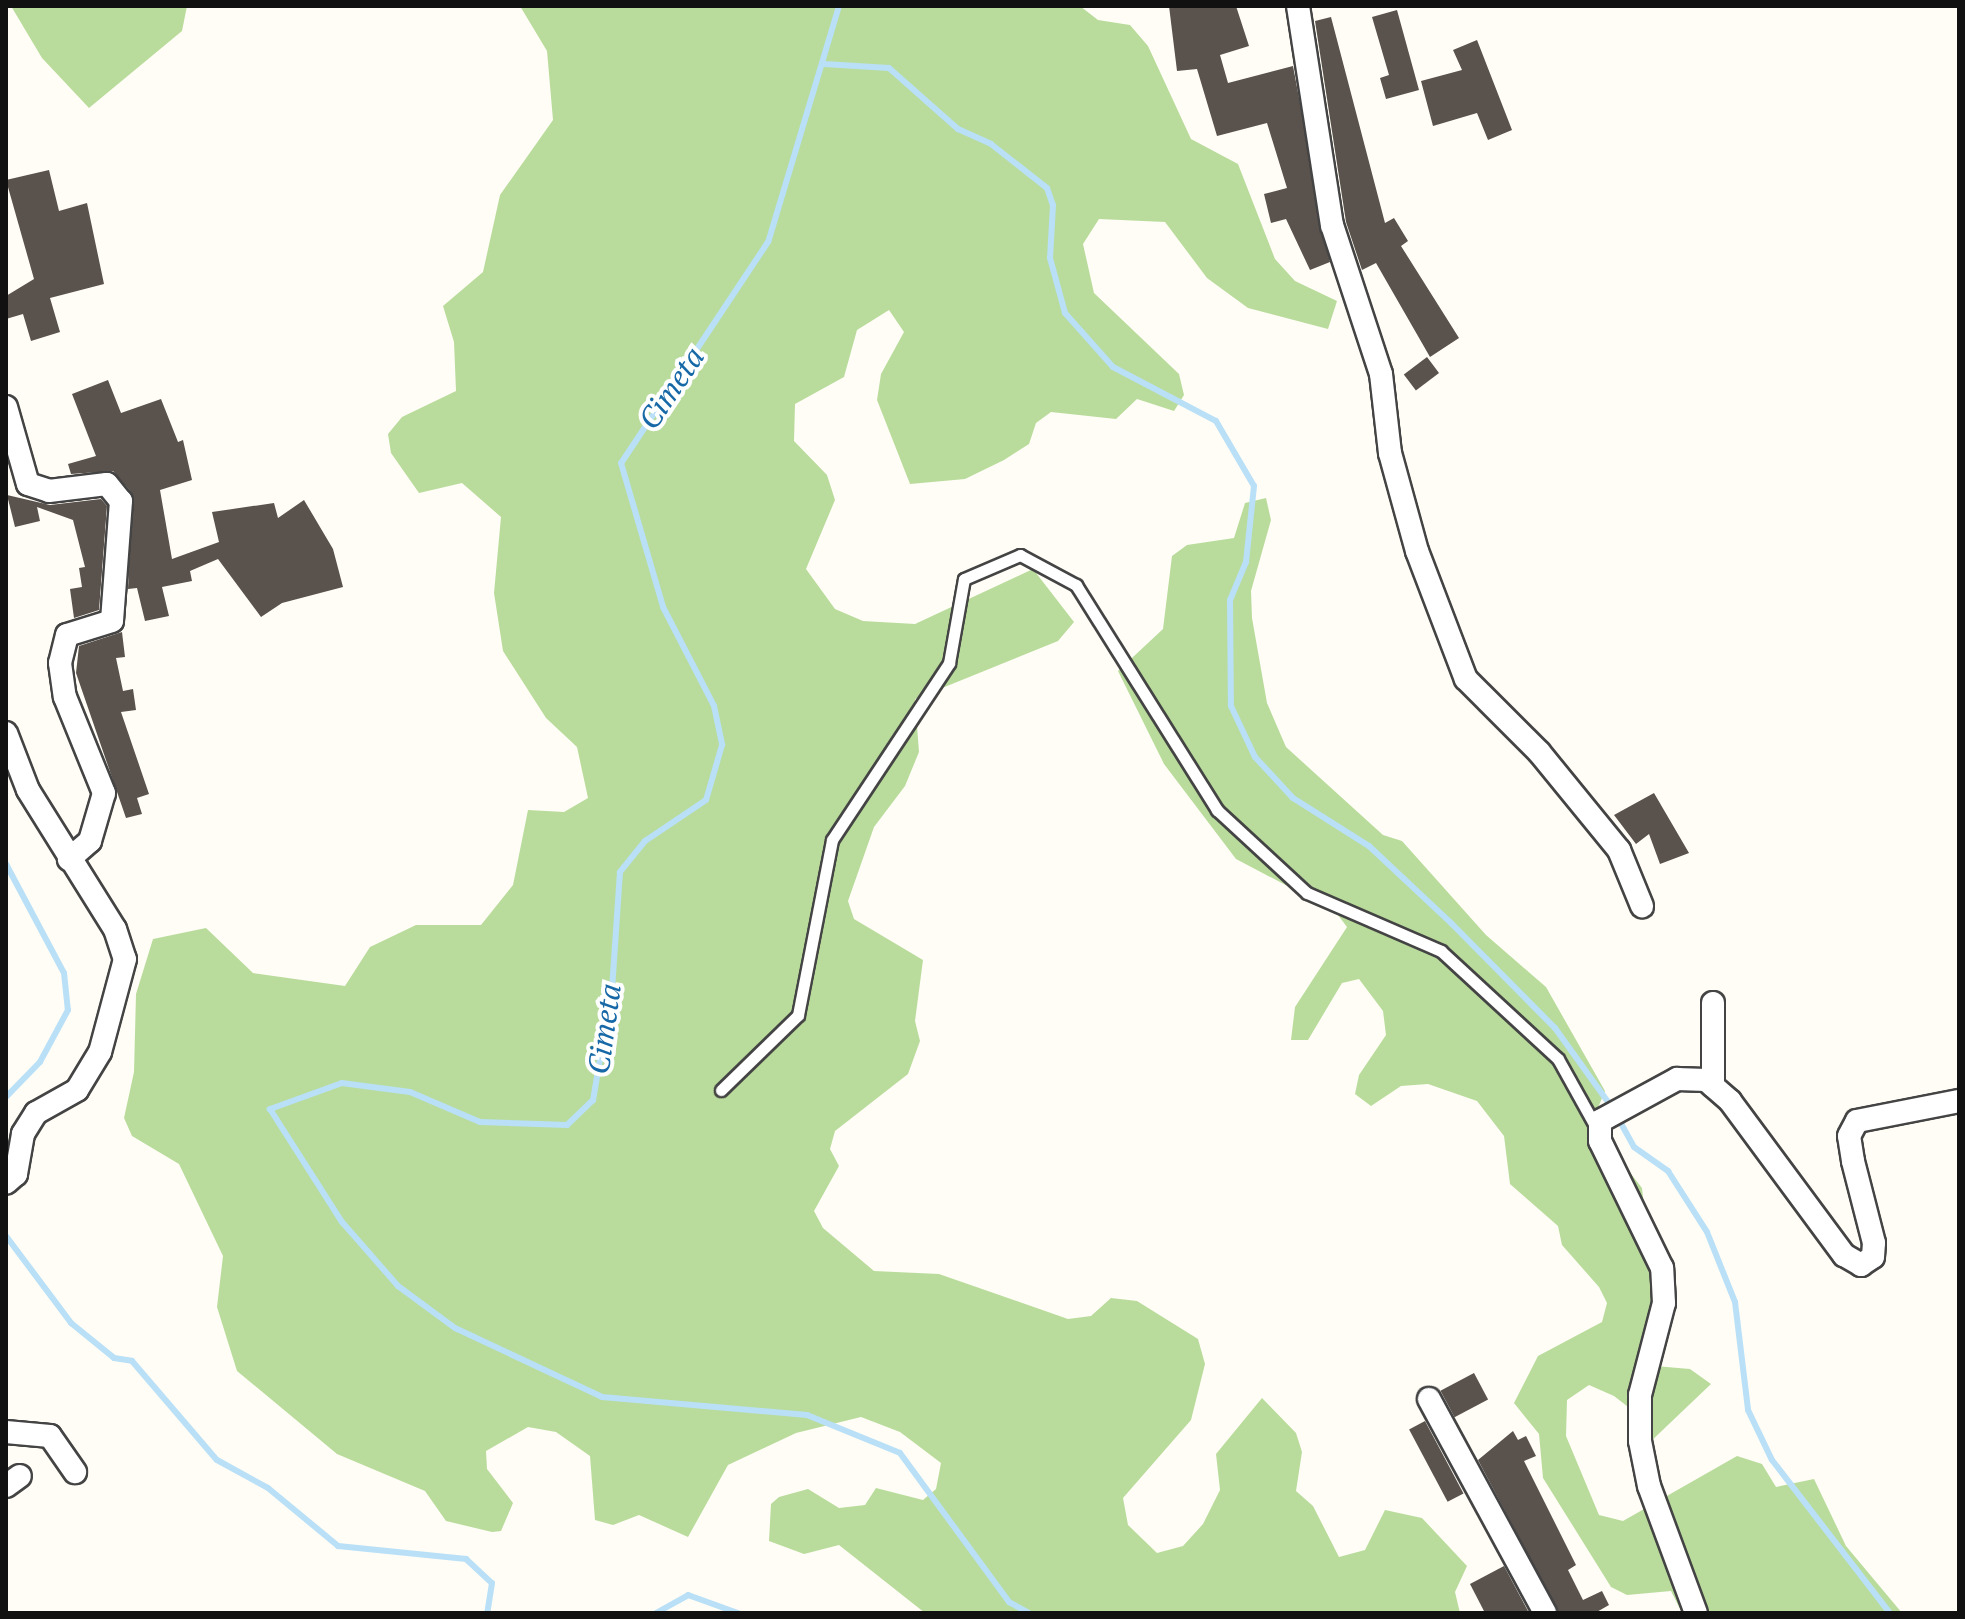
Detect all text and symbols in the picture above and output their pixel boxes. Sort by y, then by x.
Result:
water label: Cimeta [631,340,711,436]
water label: Cimeta [580,981,628,1077]

